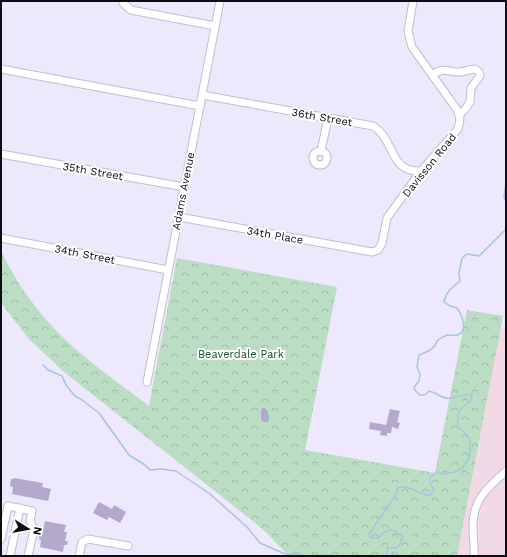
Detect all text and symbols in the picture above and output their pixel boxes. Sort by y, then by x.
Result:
street label: 36th Street [291,106,354,129]
street label: Davisson Road [400,131,459,200]
street label: Adams Avenue [170,151,197,231]
street label: 35th Street [62,160,125,183]
street label: 34th Place [246,224,304,247]
street label: 34th Street [54,242,117,267]
park label: Beaverdale Park [198,348,284,361]
north arrow [8,509,48,549]
text: N [30,526,44,536]

